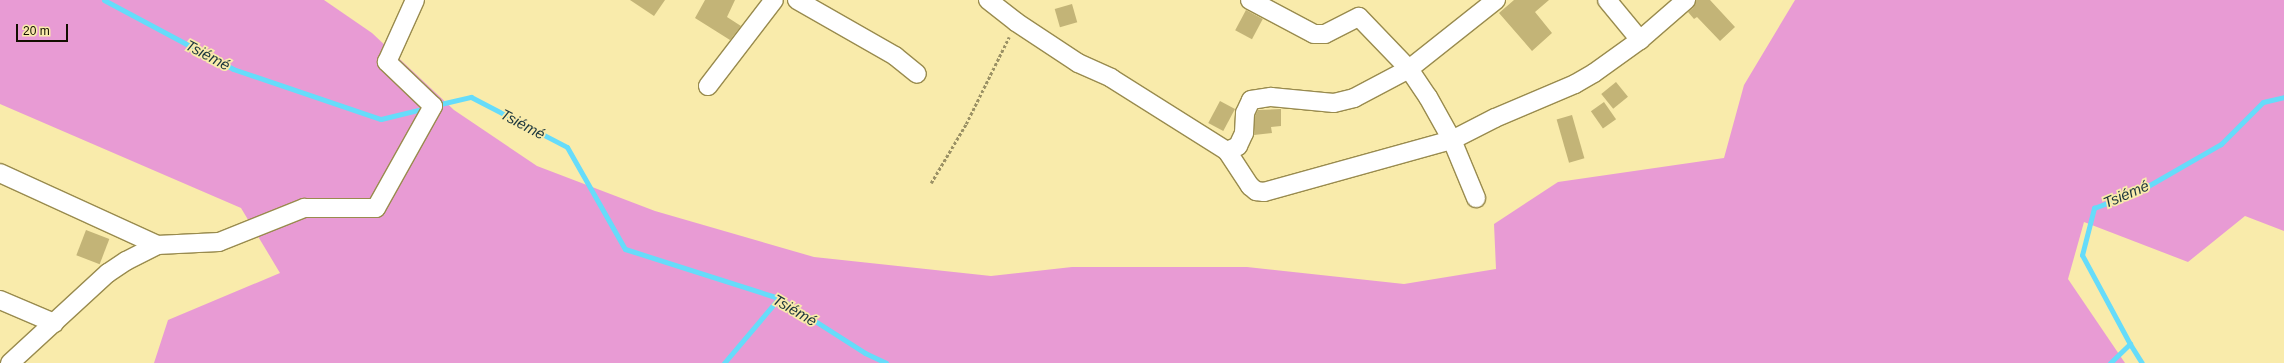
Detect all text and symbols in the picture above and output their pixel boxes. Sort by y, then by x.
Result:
scale bar [18,16,70,42]
text: 20 m [23,24,50,38]
water label: Tsiémé [183,36,233,74]
water label: Tsiémé [498,105,548,143]
water label: Tsiémé [2100,176,2152,212]
water label: Tsiémé [770,290,820,330]

